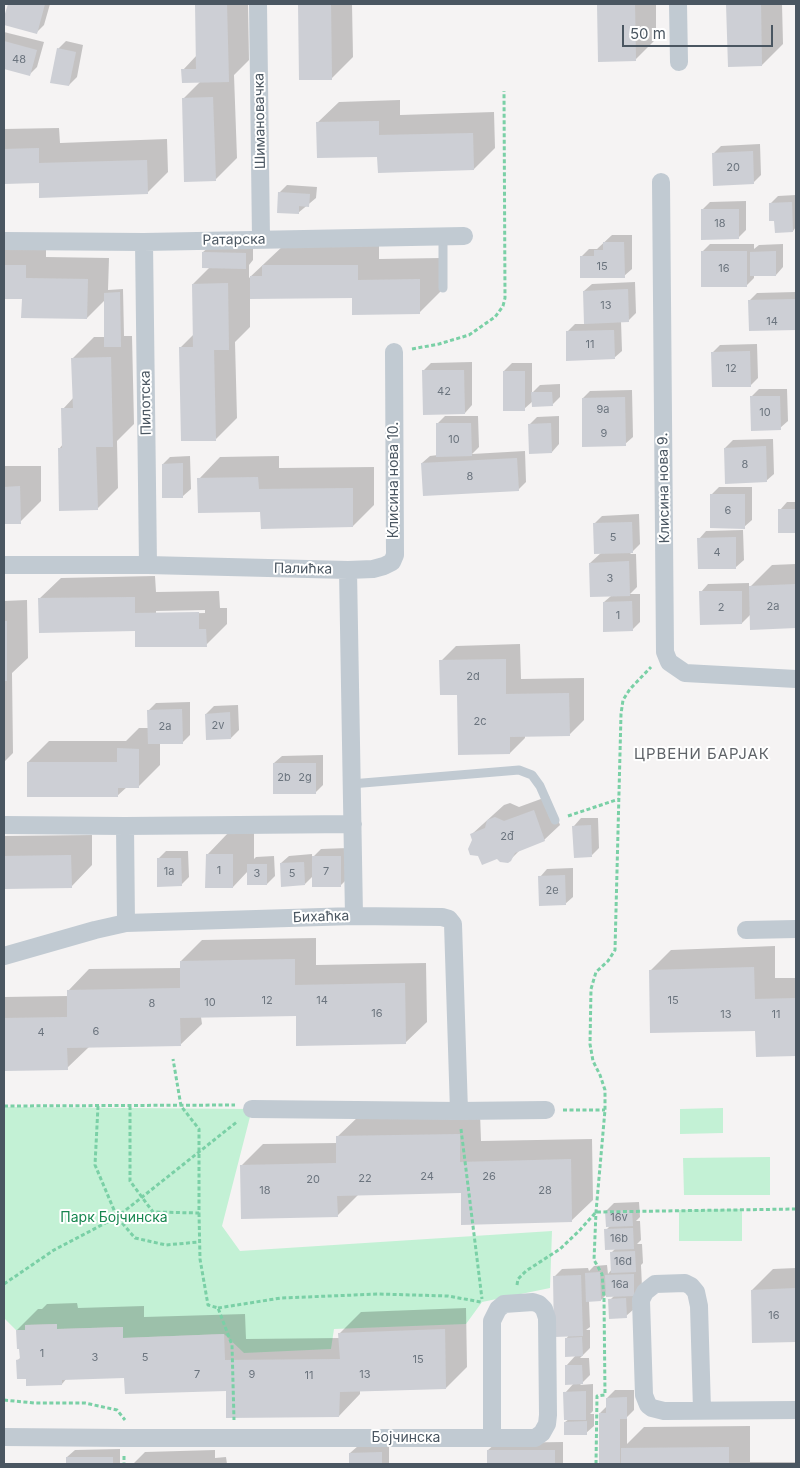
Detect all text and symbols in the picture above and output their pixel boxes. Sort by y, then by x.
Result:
scale bar [625,15,776,47]
text: 50 m [630,24,666,43]
house number: 48 [12,53,26,67]
street label: Шимановачка [251,73,269,169]
house number: 20 [726,161,740,175]
house number: 18 [714,217,726,231]
street label: Ратарска [202,231,266,249]
house number: 15 [596,260,608,274]
house number: 16 [718,262,730,276]
house number: 13 [600,299,612,313]
house number: 14 [766,315,778,329]
house number: 11 [586,338,594,352]
house number: 12 [725,362,737,376]
street label: Пилотска [137,370,155,436]
house number: 42 [437,385,451,399]
house number: 9a [597,403,609,417]
house number: 10 [759,406,771,420]
street label: Клисина нова 10. [386,422,402,538]
house number: 9 [601,427,607,441]
street label: Клисина нова 9. [655,432,673,544]
house number: 10 [448,433,460,447]
house number: 8 [742,458,748,472]
house number: 8 [467,470,473,484]
house number: 6 [725,504,731,518]
house number: 5 [610,531,616,545]
house number: 4 [713,546,721,560]
street label: Палићка [274,560,332,578]
house number: 3 [607,572,613,586]
house number: 2a [767,600,779,614]
house number: 2 [718,601,724,615]
house number: 1 [616,609,620,623]
house number: 2d [466,670,480,684]
house number: 2c [474,715,486,729]
house number: 2v [212,719,224,733]
house number: 2a [159,720,171,734]
district label: ЦРВЕНИ БАРЈАК [632,745,772,763]
house number: 2b [277,771,291,785]
house number: 2g [298,771,312,785]
house number: 2đ [500,830,514,844]
house number: 1 [217,864,221,878]
house number: 1a [164,865,174,879]
house number: 7 [323,865,329,879]
house number: 3 [254,867,260,881]
house number: 5 [289,867,295,881]
house number: 2e [545,884,559,898]
street label: Бихаћка [292,908,350,926]
house number: 12 [261,994,273,1008]
house number: 14 [316,994,328,1008]
house number: 15 [667,994,679,1008]
house number: 10 [204,996,216,1010]
house number: 8 [149,997,155,1011]
house number: 16 [371,1007,383,1021]
house number: 13 [720,1008,732,1022]
house number: 11 [772,1008,780,1022]
house number: 6 [93,1025,99,1039]
house number: 4 [37,1026,45,1040]
house number: 24 [420,1170,434,1184]
house number: 26 [482,1170,496,1184]
house number: 22 [358,1172,372,1186]
house number: 20 [306,1173,320,1187]
house number: 18 [259,1184,271,1198]
house number: 28 [538,1184,552,1198]
park label: Парк Бојчинска [60,1210,168,1226]
house number: 16v [610,1211,628,1225]
house number: 16b [610,1232,628,1246]
house number: 16d [614,1255,632,1269]
house number: 16a [611,1278,629,1292]
house number: 16 [768,1309,780,1323]
house number: 1 [40,1347,44,1361]
house number: 3 [92,1351,98,1365]
house number: 5 [142,1351,148,1365]
house number: 15 [412,1353,424,1367]
house number: 7 [194,1368,200,1382]
house number: 9 [249,1368,255,1382]
house number: 13 [359,1368,371,1382]
house number: 11 [305,1369,313,1383]
street label: Бојчинска [372,1430,440,1446]

